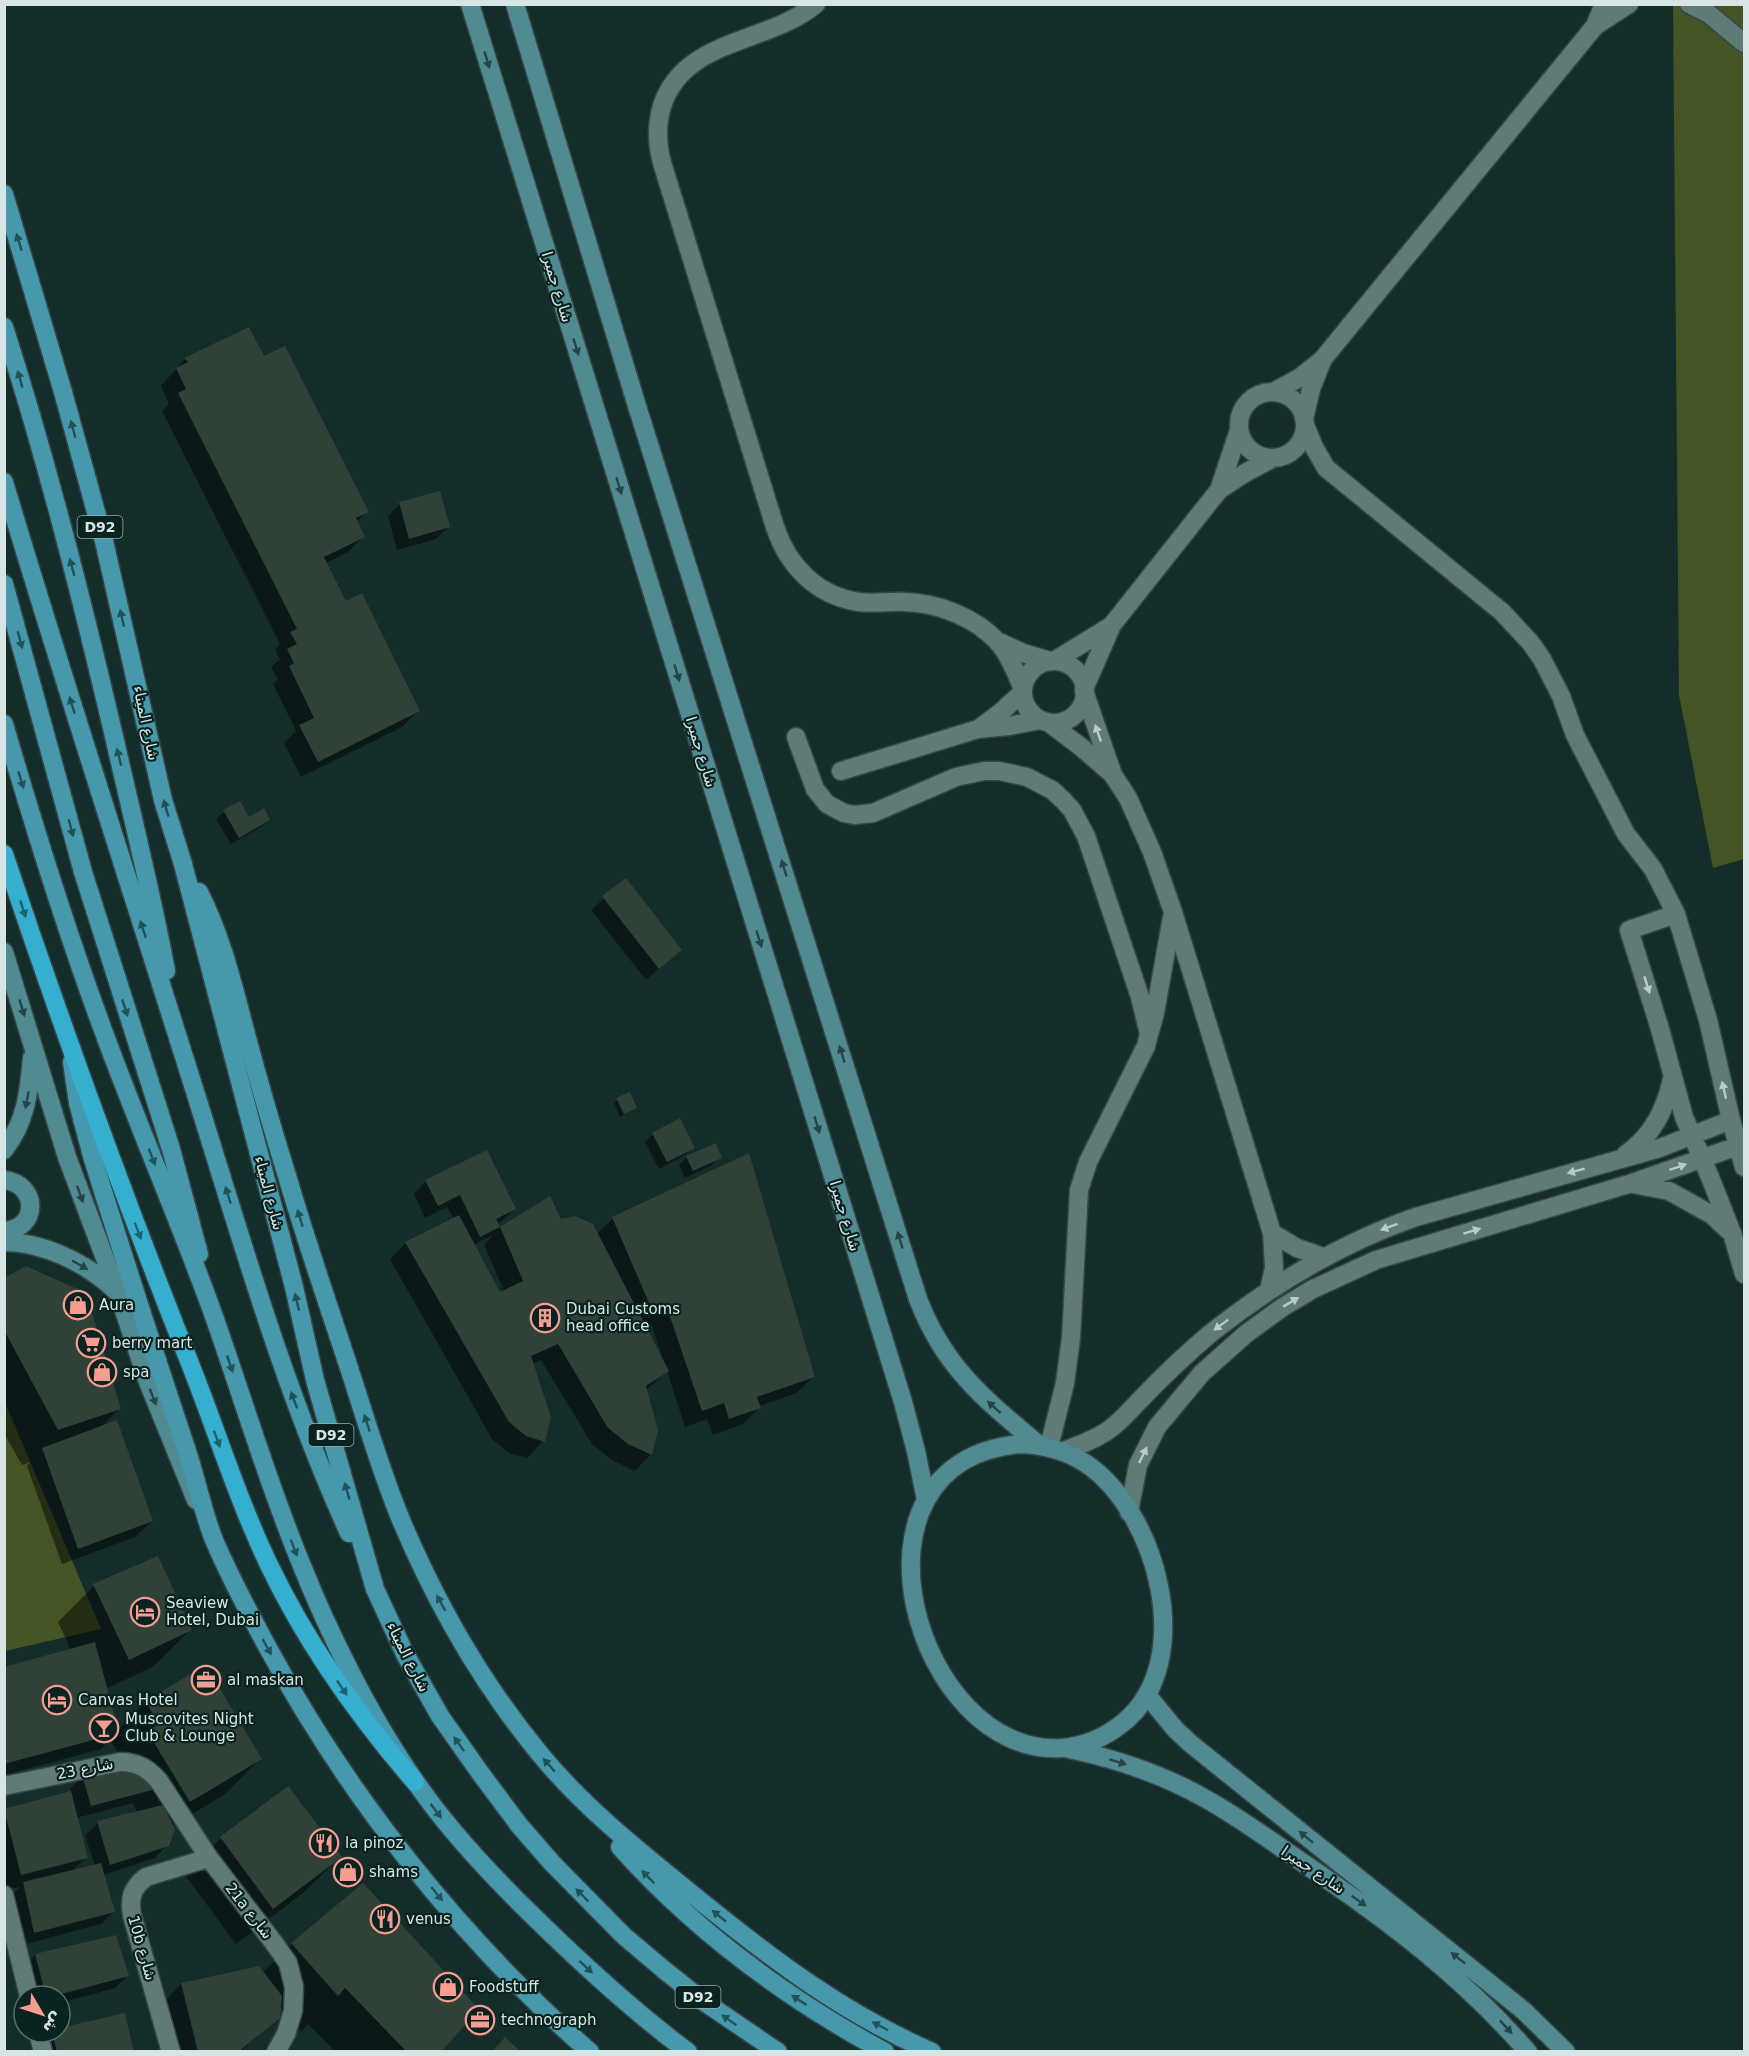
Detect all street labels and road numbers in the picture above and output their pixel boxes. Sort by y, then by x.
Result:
street label: شارع جميرا [538,249,576,325]
road number: D92 [78,516,122,538]
street label: شارع الميناء [129,684,163,762]
street label: شارع جميرا [682,714,720,790]
street label: شارع الميناء [250,1154,288,1232]
street label: شارع جميرا [826,1178,864,1254]
road number: D92 [308,1424,354,1446]
street label: شارع الميناء [383,1619,433,1695]
street label: شارع 23 [55,1755,115,1783]
street label: شارع جميرا [1278,1842,1348,1898]
street label: 21a شارع [221,1879,277,1943]
street label: 10b شارع [124,1913,160,1983]
road number: D92 [676,1986,720,2008]

